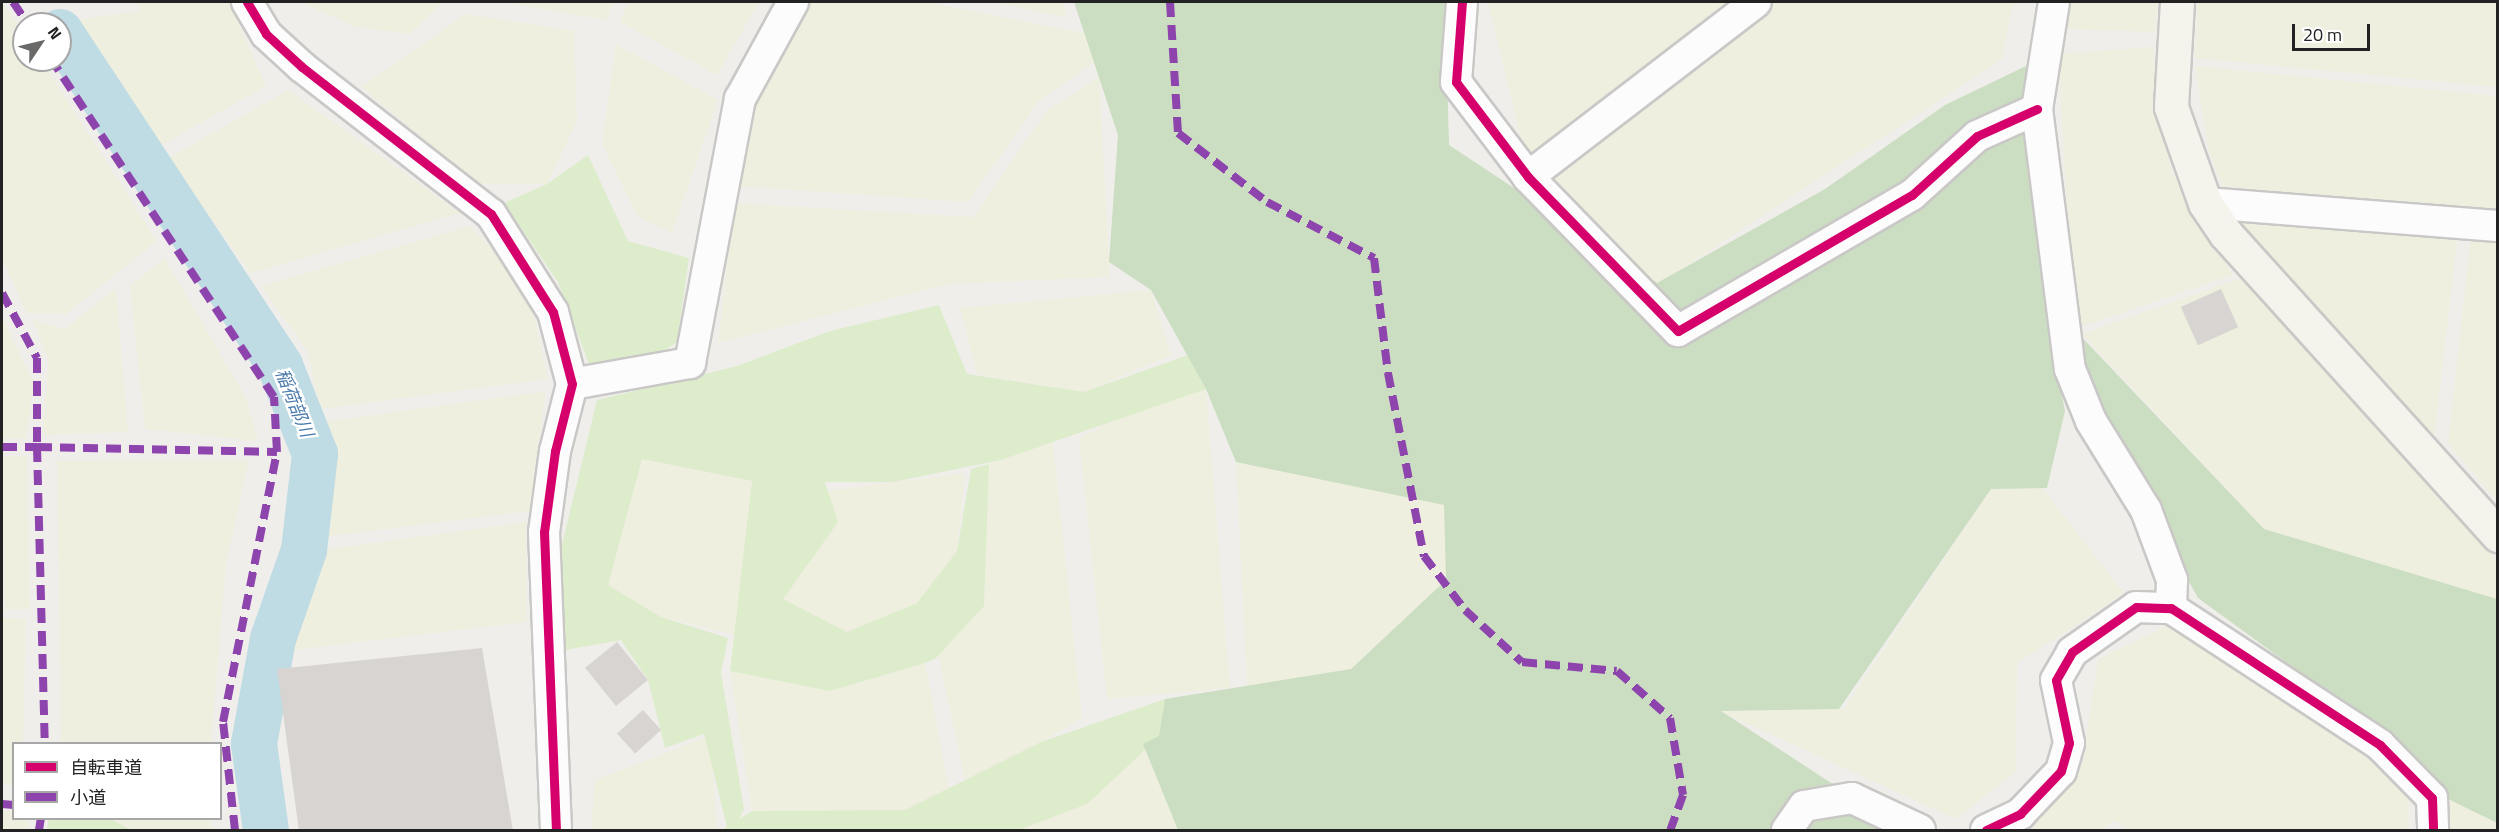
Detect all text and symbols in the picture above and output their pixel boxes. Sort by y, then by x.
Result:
north arrow [12,12,72,72]
scale bar [2295,12,2373,50]
text: N [42,21,68,44]
text: 20 m [2303,21,2342,48]
water label: 稲荷部川 [271,366,317,440]
legend [12,742,222,820]
text: 自転車道 [70,754,142,781]
text: 小道 [70,784,106,811]

